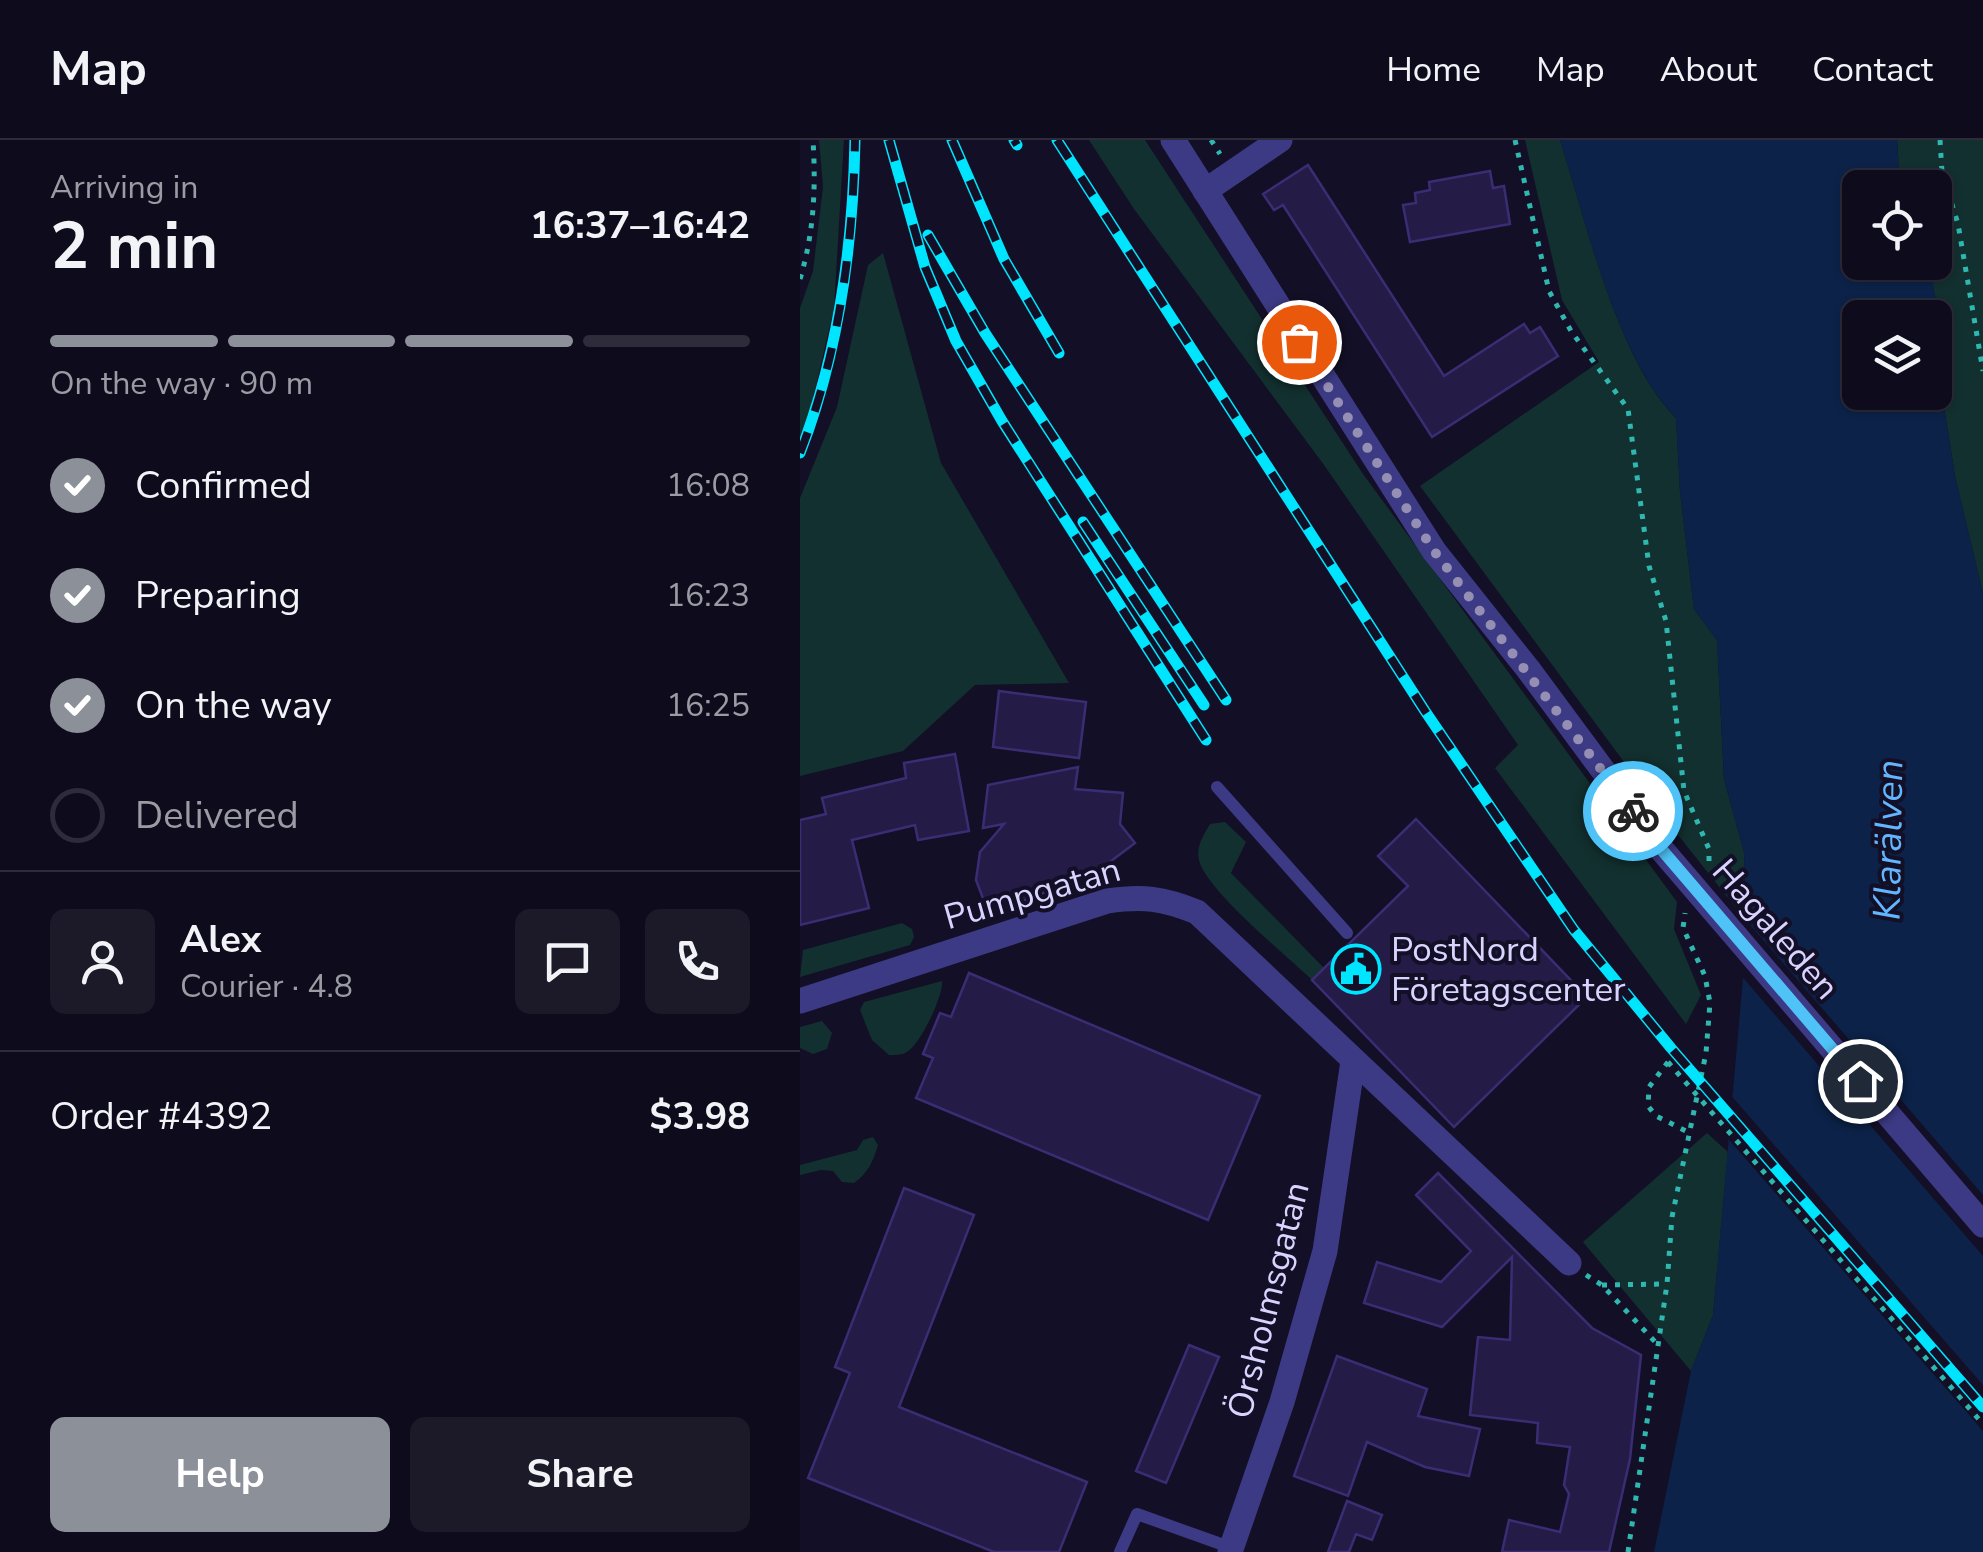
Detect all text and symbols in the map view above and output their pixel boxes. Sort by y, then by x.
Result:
text: Map [50,36,147,102]
text: Home [1386,46,1481,93]
text: Map [1536,46,1605,93]
text: About [1660,46,1757,93]
text: Contact [1812,46,1933,93]
text: Arriving in [50,166,198,209]
map controls [1842,170,1952,410]
button: locate [1842,170,1952,280]
text: 16:37–16:42 [530,200,750,251]
text: 2 min [50,202,218,291]
pin [1257,300,1342,385]
button: layers [1842,300,1952,410]
icon: bag [1272,315,1327,370]
text: On the way · 90 m [50,362,313,405]
icon: check [50,458,105,513]
text: Confirmed [135,460,312,511]
text: 16:08 [666,464,750,507]
icon: check [50,568,105,623]
text: Preparing [135,570,301,621]
text: 16:23 [666,574,750,617]
icon: check [50,678,105,733]
text: On the way [135,680,331,731]
text: 16:25 [666,684,750,727]
water label: Klarälven [1862,759,1915,921]
courier [1583,761,1683,861]
icon: bike [1606,784,1661,839]
text: Delivered [135,790,299,841]
street label: Pumpgatan [938,846,1126,941]
street label: Hagaleden [1701,849,1850,1010]
button: person [50,909,155,1014]
button: chat [515,909,620,1014]
button: phone [645,909,750,1014]
text: Alex [180,914,261,965]
place label: PostNord Företagscenter [1391,926,1626,1013]
public building icon: PostNord Företagscenter [1330,943,1382,995]
text: Courier · 4.8 [180,965,353,1008]
pin [1818,1039,1903,1124]
icon: home [1833,1054,1888,1109]
text: Order #4392 [50,1091,272,1142]
text: $3.98 [649,1091,750,1142]
street label: Örsholmsgatan [1216,1177,1321,1423]
button: Help [50,1417,390,1532]
button: Share [410,1417,750,1532]

